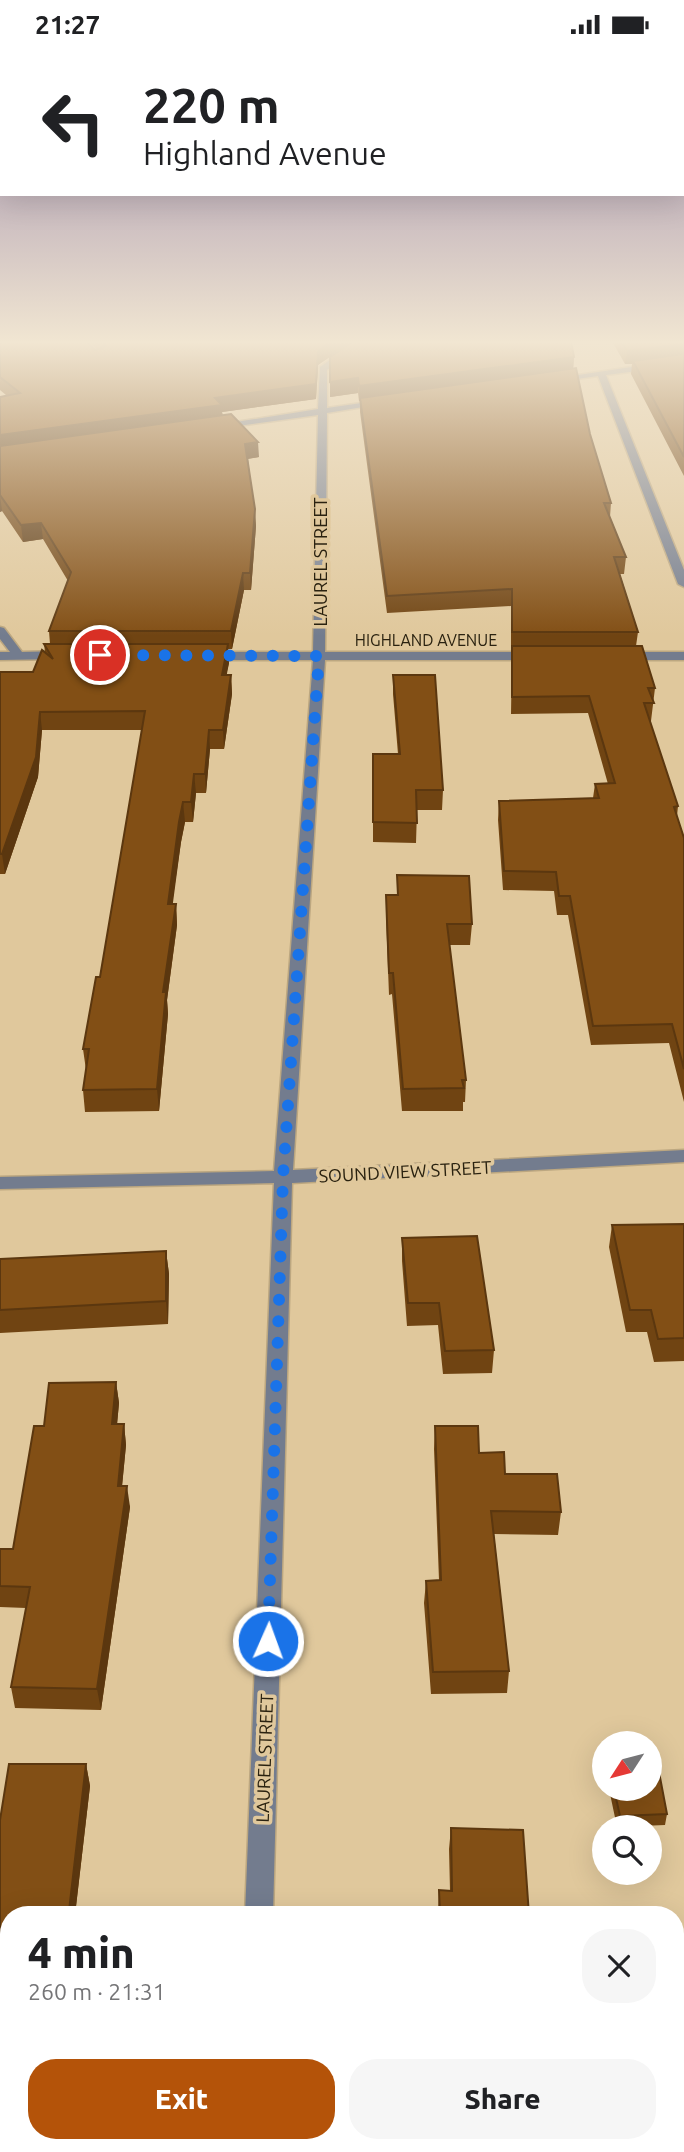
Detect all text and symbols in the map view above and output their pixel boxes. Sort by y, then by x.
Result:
text: 21:27 [35,10,100,39]
icon: left [28,77,119,168]
text: 220 m [143,77,280,132]
text: Highland Avenue [143,135,387,171]
street label: LAUREL STREET [310,497,330,627]
pin [70,625,130,685]
street label: HIGHLAND AVENUE [355,631,497,649]
icon: arrive [81,636,119,674]
street label: SOUND VIEW STREET [318,1156,492,1186]
position arrow [231,1604,305,1678]
street label: LAUREL STREET [252,1693,276,1823]
north arrow [592,1731,662,1801]
map controls [592,1731,662,1885]
button: search [592,1815,662,1885]
text: 4 min [28,1929,135,1976]
button: close [582,1929,656,2003]
text: 260 m · 21:31 [28,1979,166,2004]
button: Exit [28,2059,335,2139]
button: Share [349,2059,656,2139]

